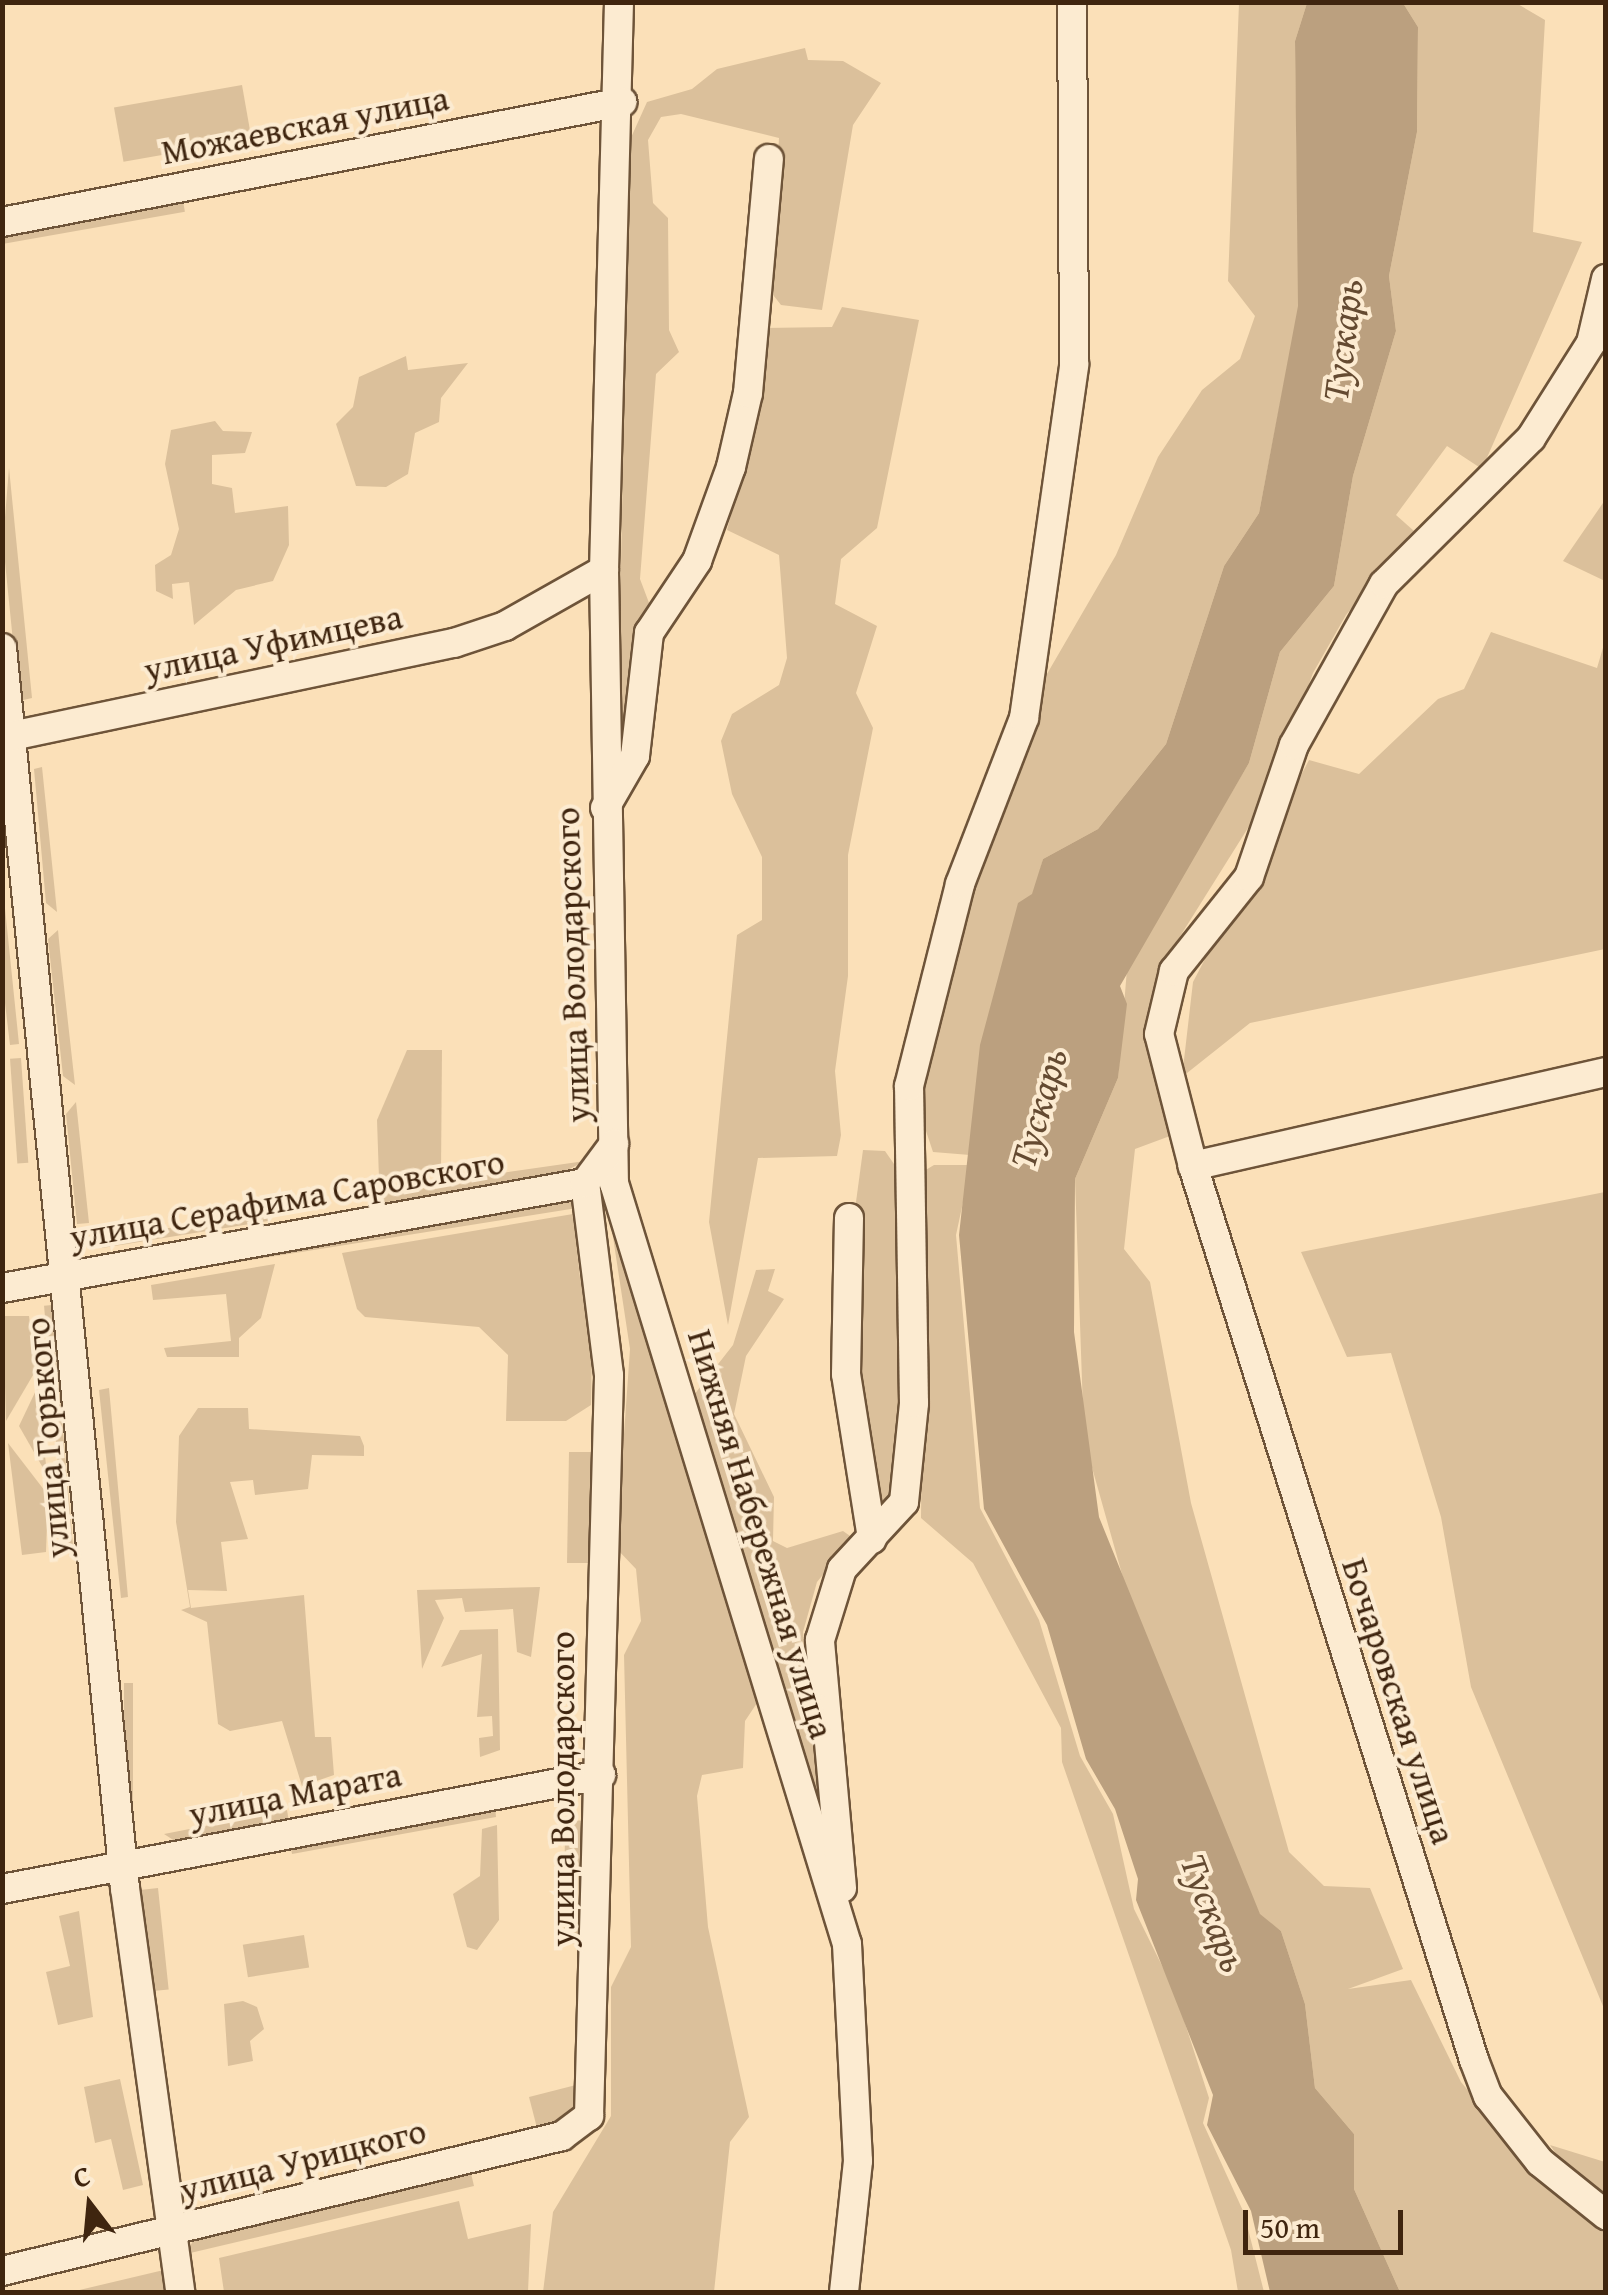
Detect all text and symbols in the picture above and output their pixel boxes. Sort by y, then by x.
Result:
street label: Можаевская улица [158,77,452,173]
water label: Тускарь [1312,276,1372,404]
street label: улица Уфимцева [140,595,406,691]
street label: улица Володарского [546,806,598,1124]
water label: Тускарь [999,1043,1077,1173]
street label: улица Серафима Саровского [66,1140,508,1258]
street label: улица Горького [16,1316,78,1560]
street label: Нижняя Набережная улица [679,1325,843,1743]
street label: Бочаровская улица [1333,1553,1465,1849]
street label: улица Володарского [541,1631,583,1947]
street label: улица Марата [185,1753,405,1835]
water label: Тускарь [1171,1847,1257,1979]
street label: улица Урицкого [176,2109,430,2211]
text: С [68,2154,95,2198]
north arrow [40,2155,140,2255]
scale bar [1248,2190,1408,2252]
text: 50 m [1260,2205,1320,2249]

